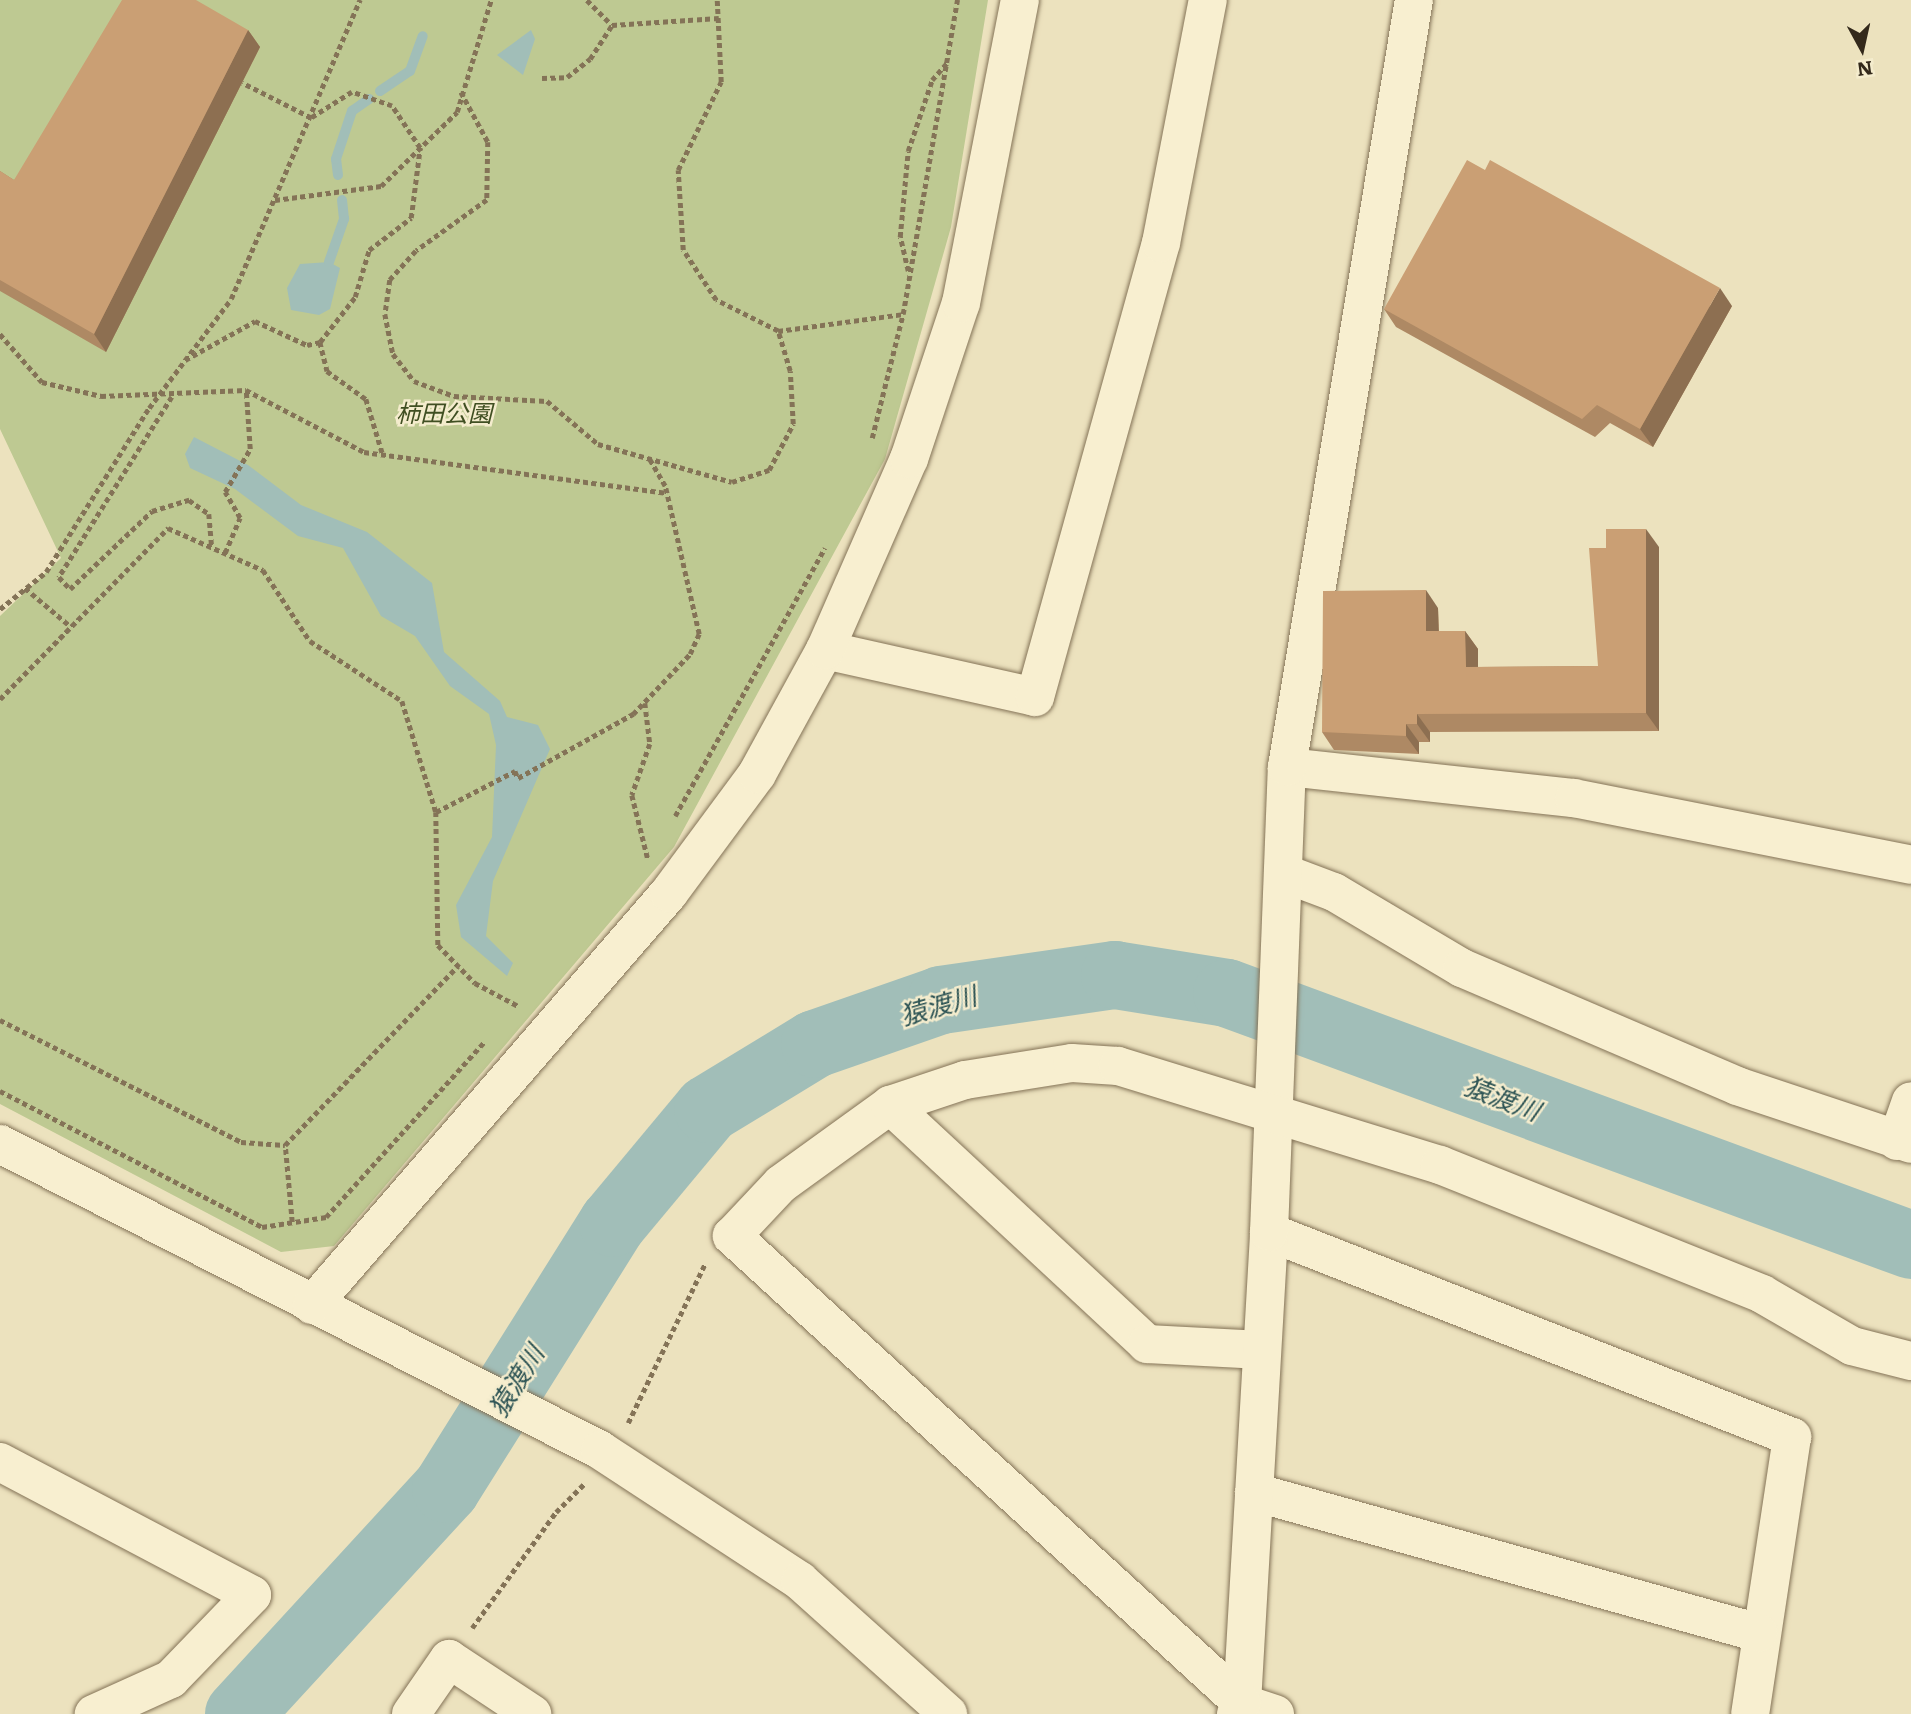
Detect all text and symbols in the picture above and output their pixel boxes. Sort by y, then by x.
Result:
north arrow [1827,14,1897,84]
text: N [1855,55,1875,85]
park label: 柿田公園 [396,398,492,426]
water label: 猿渡川 [896,978,980,1030]
water label: 猿渡川 [1461,1068,1545,1126]
water label: 猿渡川 [481,1339,549,1421]

